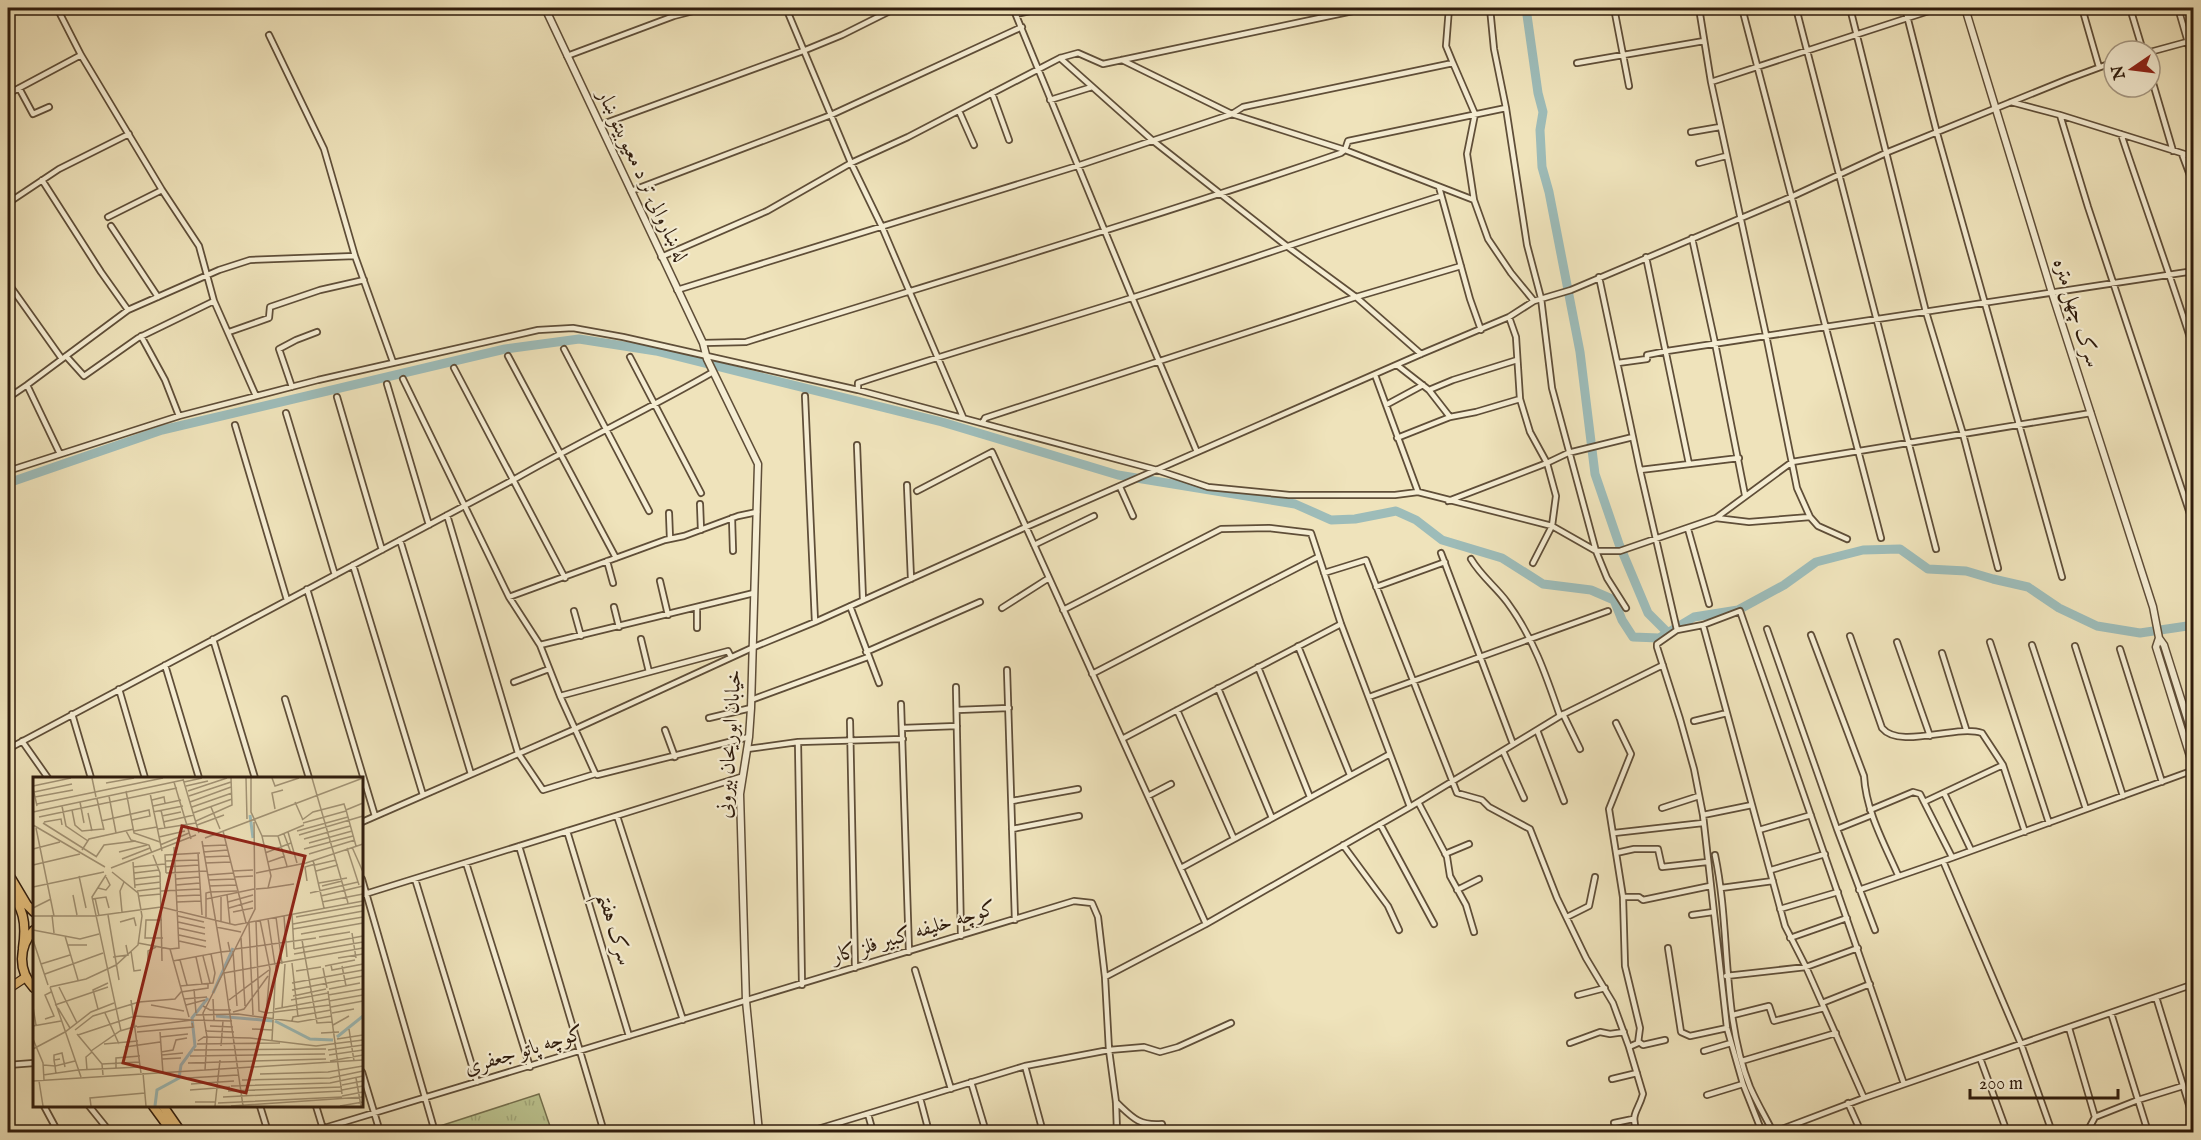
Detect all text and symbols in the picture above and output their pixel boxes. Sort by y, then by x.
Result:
north arrow [2102,39,2162,99]
text: N [2108,63,2131,82]
street label: له ښاروالۍ تر د معیوبیتو ښار [589,84,694,267]
street label: سرک چهل متره [2046,255,2106,371]
street label: خیابان ابوریحان بیرونی [711,669,749,819]
inset map [33,777,363,1107]
street label: سرک هفتم [584,889,638,970]
street label: کوچه خلیفه کبیر فلز کار [827,895,1000,971]
street label: کوچه پاتو جعفری [461,1020,587,1082]
scale bar [1970,1062,2118,1100]
text: 200 m [1979,1073,2023,1096]

